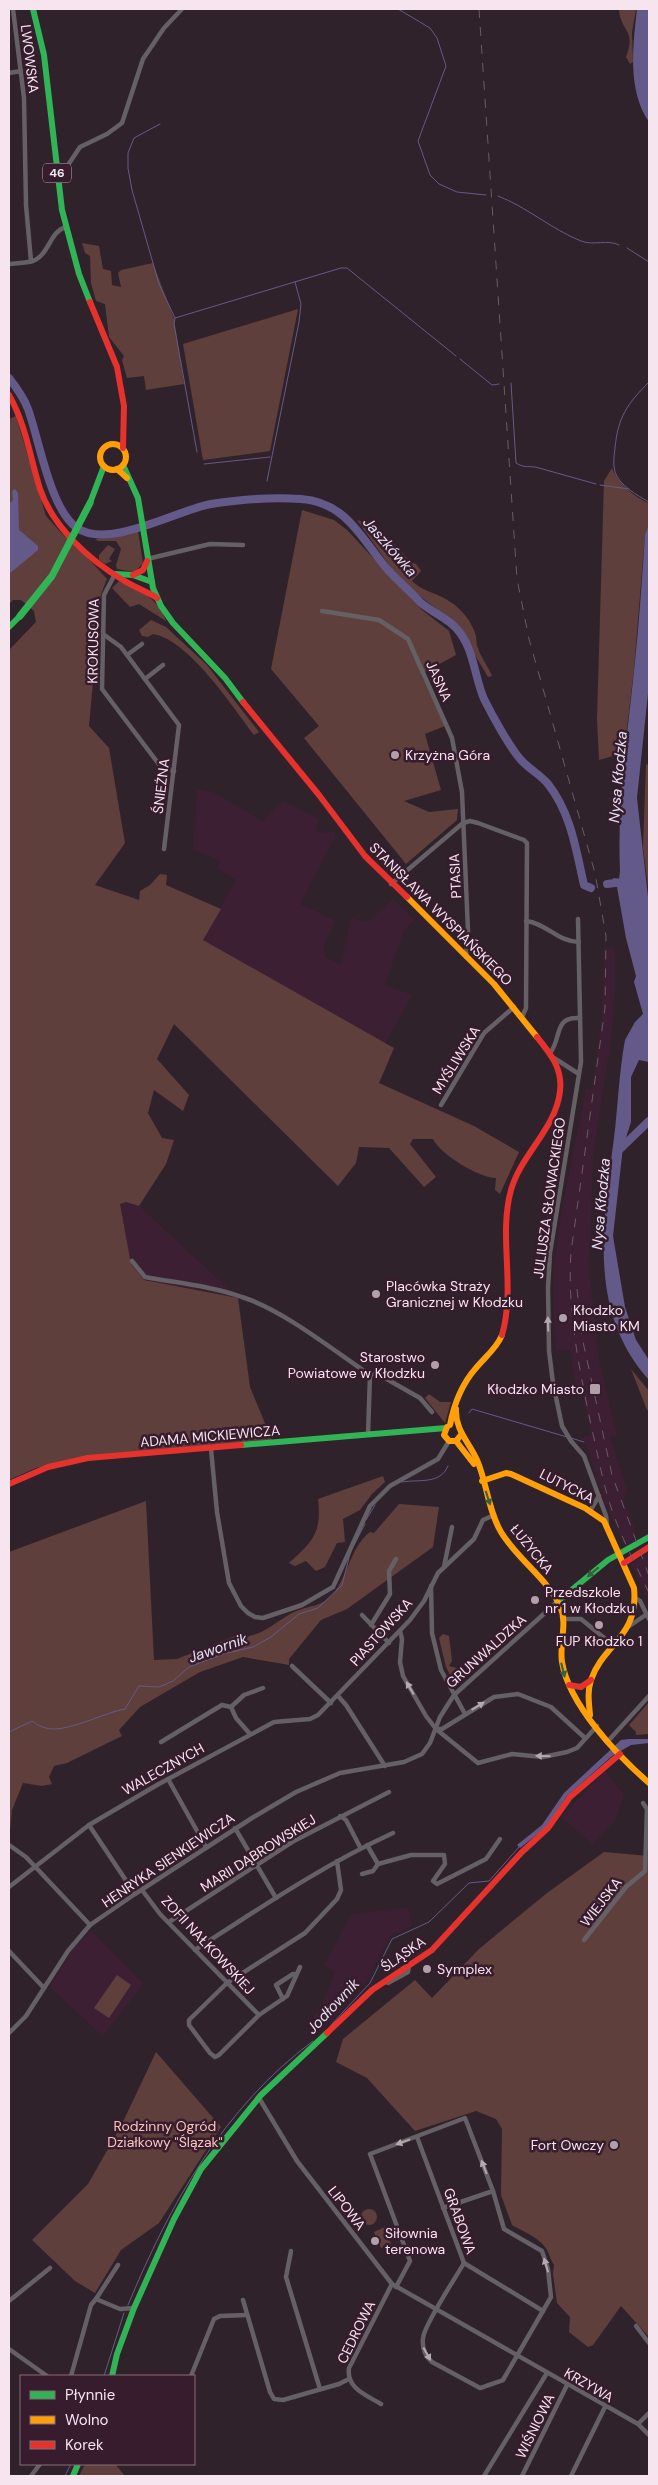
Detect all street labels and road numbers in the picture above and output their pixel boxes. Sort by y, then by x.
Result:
street label: LWOWSKA [17,24,43,94]
road number: 46 [43,164,71,182]
street label: KROKUSOWA [83,598,103,684]
street label: JASNA [422,658,456,704]
street label: ŚNIEŻNA [149,757,173,815]
street label: STANISŁAWA WYSPIAŃSKIEGO [366,839,516,989]
street label: PTASIA [445,853,465,899]
street label: MYŚLIWSKA [428,1023,484,1097]
street label: JULIUSZA SŁOWACKIEGO [529,1116,569,1280]
street label: ADAMA MICKIEWICZA [139,1421,281,1451]
street label: LUTYCKA [537,1465,597,1507]
street label: ŁUŻYCKA [506,1520,558,1578]
street label: PIASTOWSKA [346,1594,416,1670]
street label: GRUNWALDZKA [442,1610,530,1692]
street label: WALECZNYCH [119,1739,207,1799]
street label: HENRYKA SIENKIEWICZA [98,1809,238,1911]
street label: MARII DĄBROWSKIEJ [197,1810,319,1896]
street label: WIEJSKA [576,1874,626,1930]
street label: ZOFII NAŁKOWSKIEJ [158,1892,258,1998]
street label: ŚLĄSKA [377,1932,429,1976]
street label: LIPOWA [324,2182,370,2234]
street label: GRABOWA [440,2185,480,2257]
street label: CEDROWA [333,2297,379,2367]
street label: KRZYWA [561,2364,617,2406]
street label: WIŚNIOWA [512,2390,558,2462]

